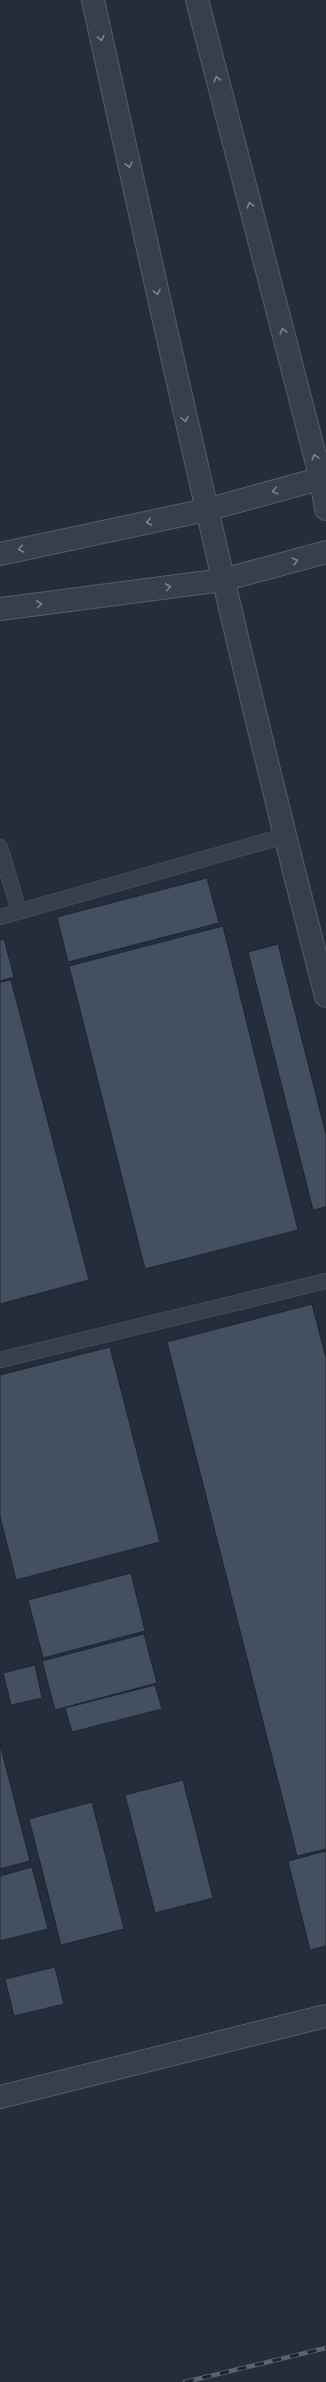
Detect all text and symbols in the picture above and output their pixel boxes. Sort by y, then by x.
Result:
one-way arrow [96,35,104,41]
one-way arrow [214,76,222,83]
one-way arrow [125,162,133,168]
one-way arrow [246,202,255,209]
one-way arrow [153,289,161,295]
one-way arrow [279,328,287,334]
one-way arrow [181,416,189,422]
one-way arrow [312,454,320,460]
one-way arrow [272,486,279,495]
one-way arrow [145,517,152,525]
one-way arrow [18,545,25,553]
one-way arrow [291,557,298,566]
one-way arrow [165,583,171,592]
one-way arrow [36,600,42,609]

